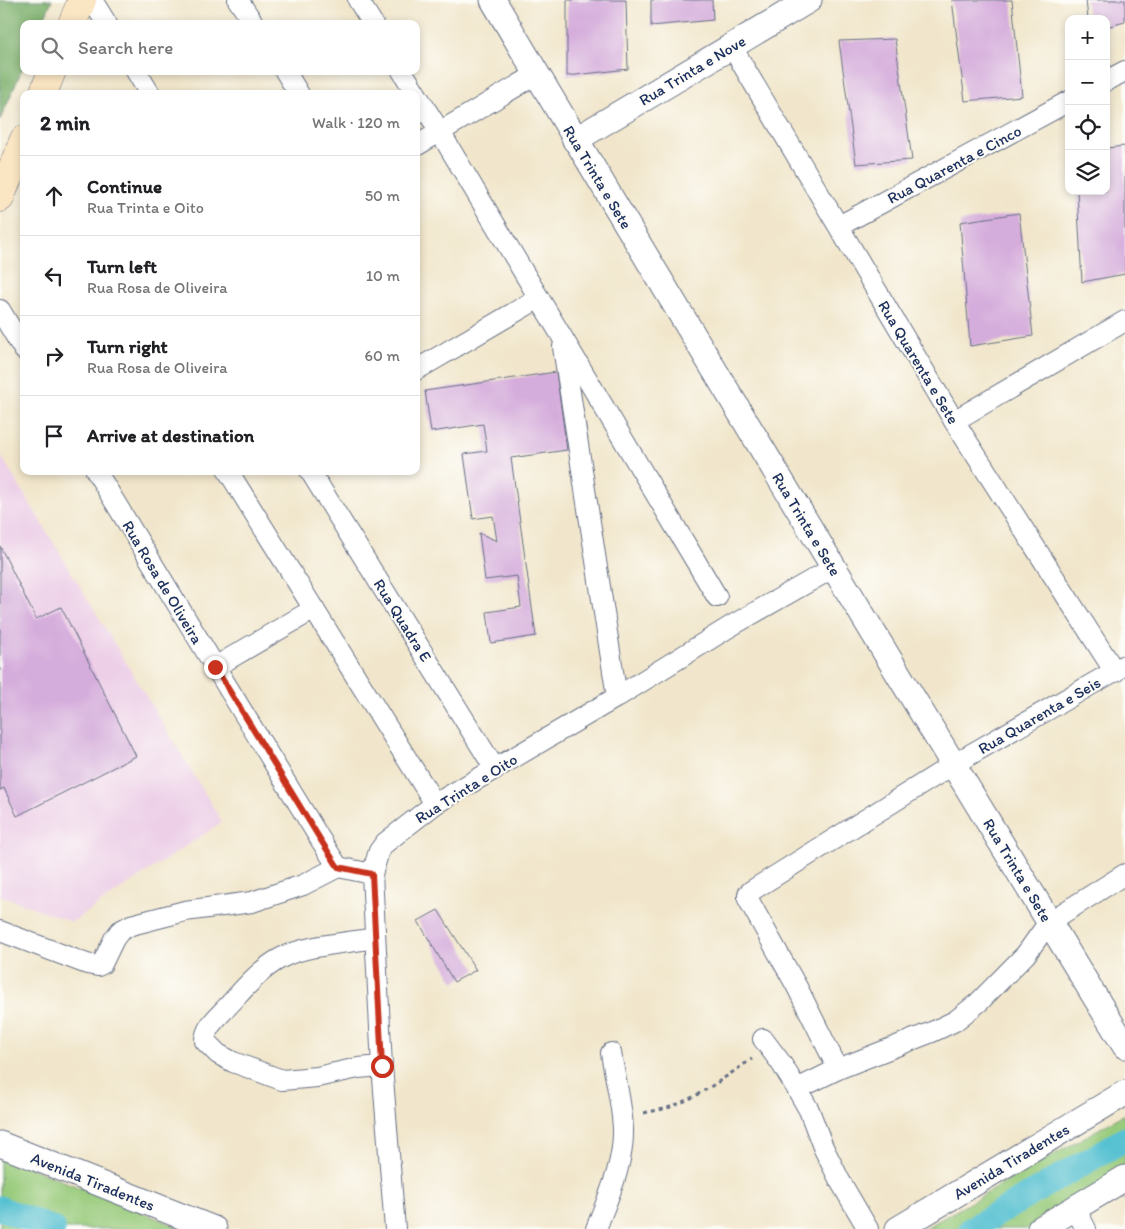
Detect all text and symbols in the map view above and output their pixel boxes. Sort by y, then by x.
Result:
map controls [1065,15,1110,195]
button: + [1065,15,1110,60]
search box [20,20,420,75]
street label: Rua Trinta e Nove [635,31,749,110]
icon: search [38,34,66,62]
text: Search here [78,36,173,59]
button: − [1065,60,1110,105]
button: locate [1065,105,1110,150]
text: 2 min [40,110,90,135]
text: Walk · 120 m [312,113,400,132]
street label: Rua Quarenta e Cinco [884,121,1025,208]
street label: Rua Trinta e Sete [559,122,636,232]
button: layers [1065,150,1110,195]
text: Continue [87,175,162,198]
icon: ahead [40,182,68,210]
text: 50 m [365,186,400,205]
text: Rua Trinta e Oito [87,198,204,217]
text: Turn left [87,255,157,278]
icon: left [40,262,68,290]
text: 10 m [366,266,400,285]
text: Rua Rosa de Oliveira [87,278,228,297]
street label: Rua Quarenta e Sete [874,297,963,428]
text: Turn right [87,335,168,358]
icon: right [40,342,68,370]
text: 60 m [365,346,400,365]
text: Rua Rosa de Oliveira [87,358,228,377]
icon: arrive [40,422,68,450]
text: Arrive at destination [87,424,254,447]
street label: Rua Trinta e Sete [768,469,845,579]
street label: Rua Rosa de Oliveira [118,517,207,648]
street label: Rua Quadra E [370,575,436,665]
route end [204,656,227,679]
street label: Rua Quarenta e Seis [975,673,1104,758]
street label: Rua Trinta e Oito [412,749,521,827]
street label: Rua Trinta e Sete [979,815,1056,925]
route start [371,1055,394,1078]
street label: Avenida Tiradentes [950,1119,1073,1203]
street label: Avenida Tiradentes [28,1148,157,1215]

